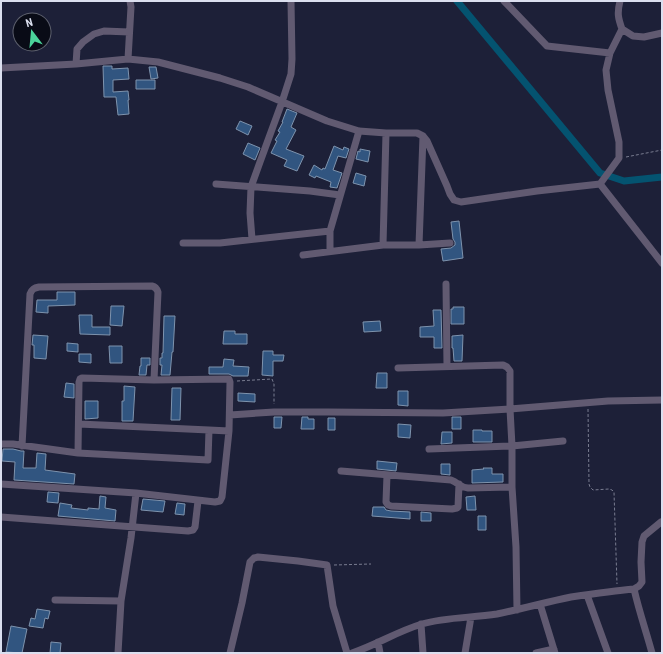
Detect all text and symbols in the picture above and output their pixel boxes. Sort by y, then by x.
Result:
north arrow [12,12,52,52]
text: N [24,16,35,30]

